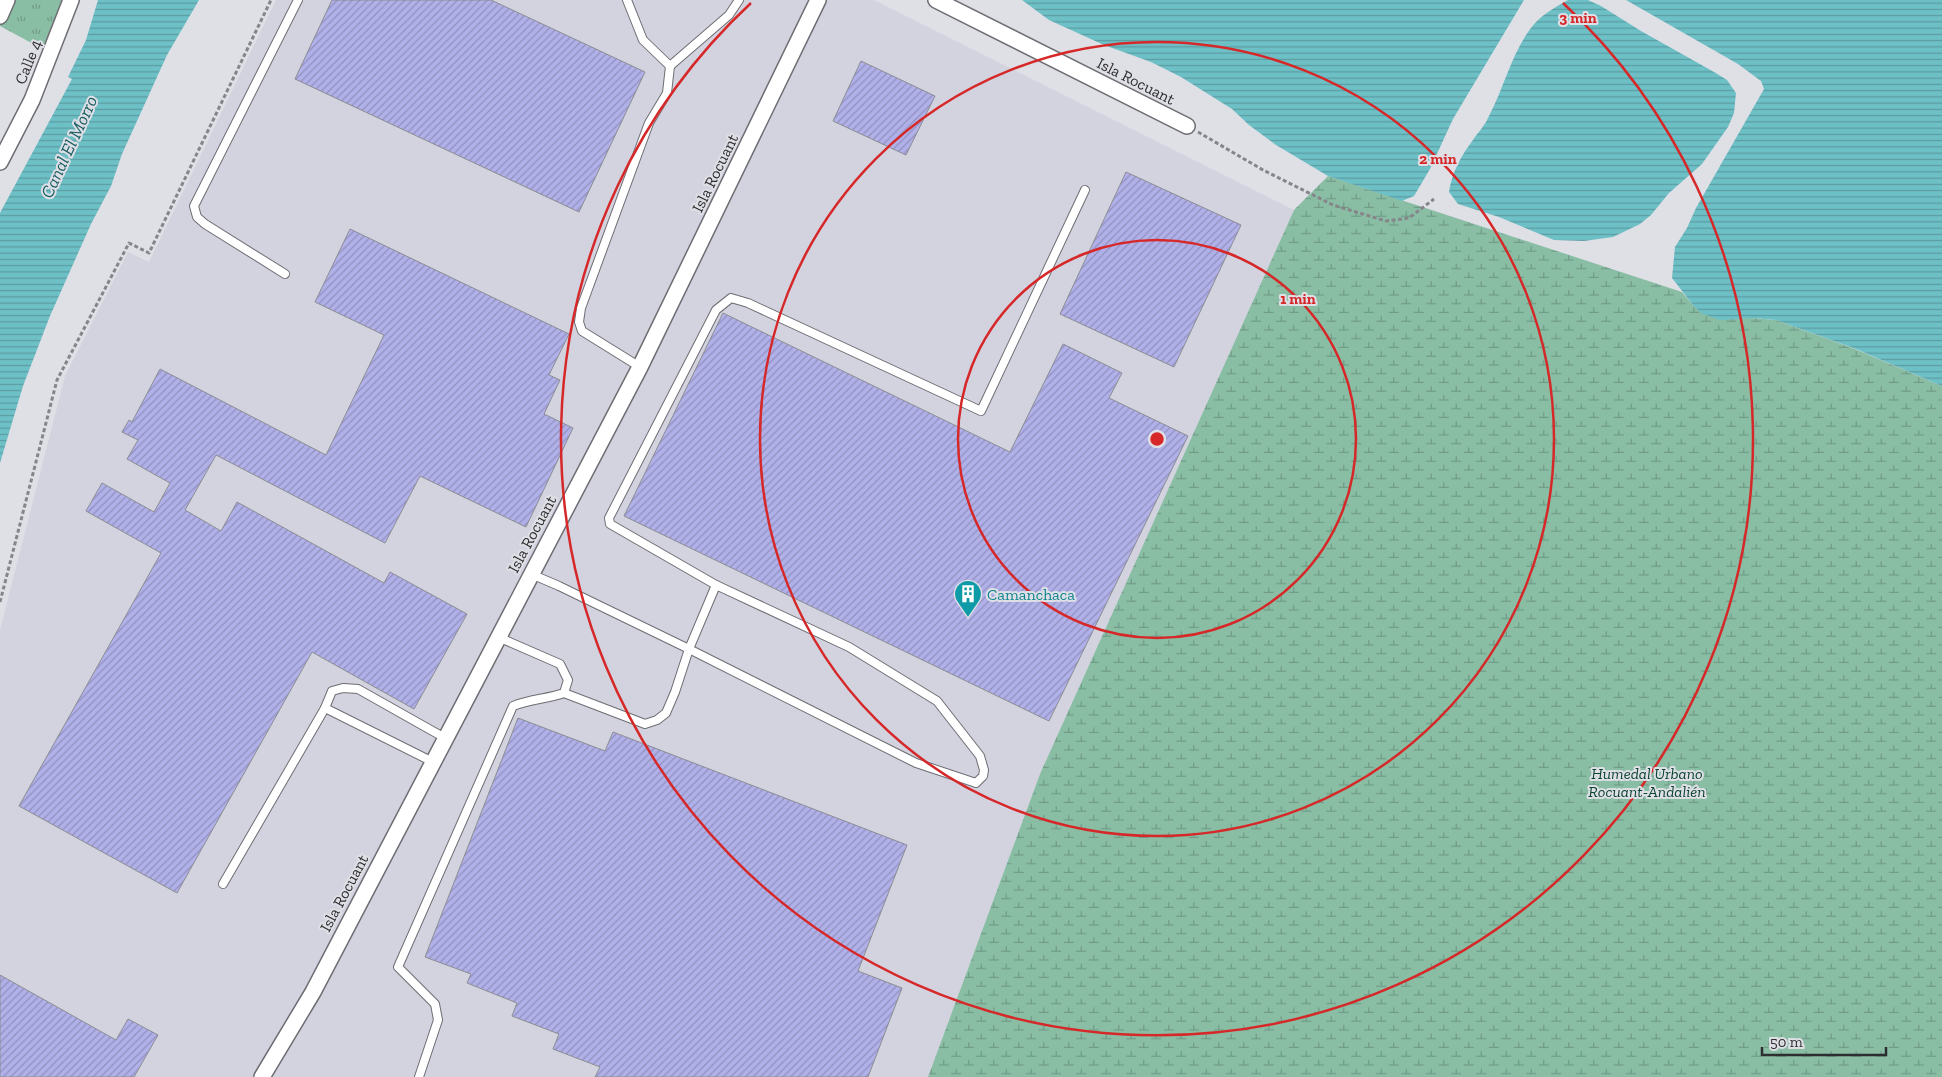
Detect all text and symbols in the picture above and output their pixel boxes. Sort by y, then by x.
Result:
text: 3 min [1559,9,1597,27]
street label: Calle 4 [11,37,46,87]
street label: Isla Rocuant [1094,53,1178,109]
water label: Canal El Morro [36,92,102,202]
street label: Isla Rocuant [688,131,742,215]
text: 2 min [1419,150,1457,168]
text: 1 min [1280,290,1316,308]
centre of rings [1148,430,1166,448]
street label: Isla Rocuant [504,492,560,576]
building icon: Camanchaca [953,579,983,618]
place label: Camanchaca [987,585,1075,604]
park label: Humedal Urbano Rocuant-Andalién [1588,764,1706,801]
street label: Isla Rocuant [316,851,372,935]
scale bar [1762,1024,1886,1056]
text: 50 m [1770,1033,1803,1051]

